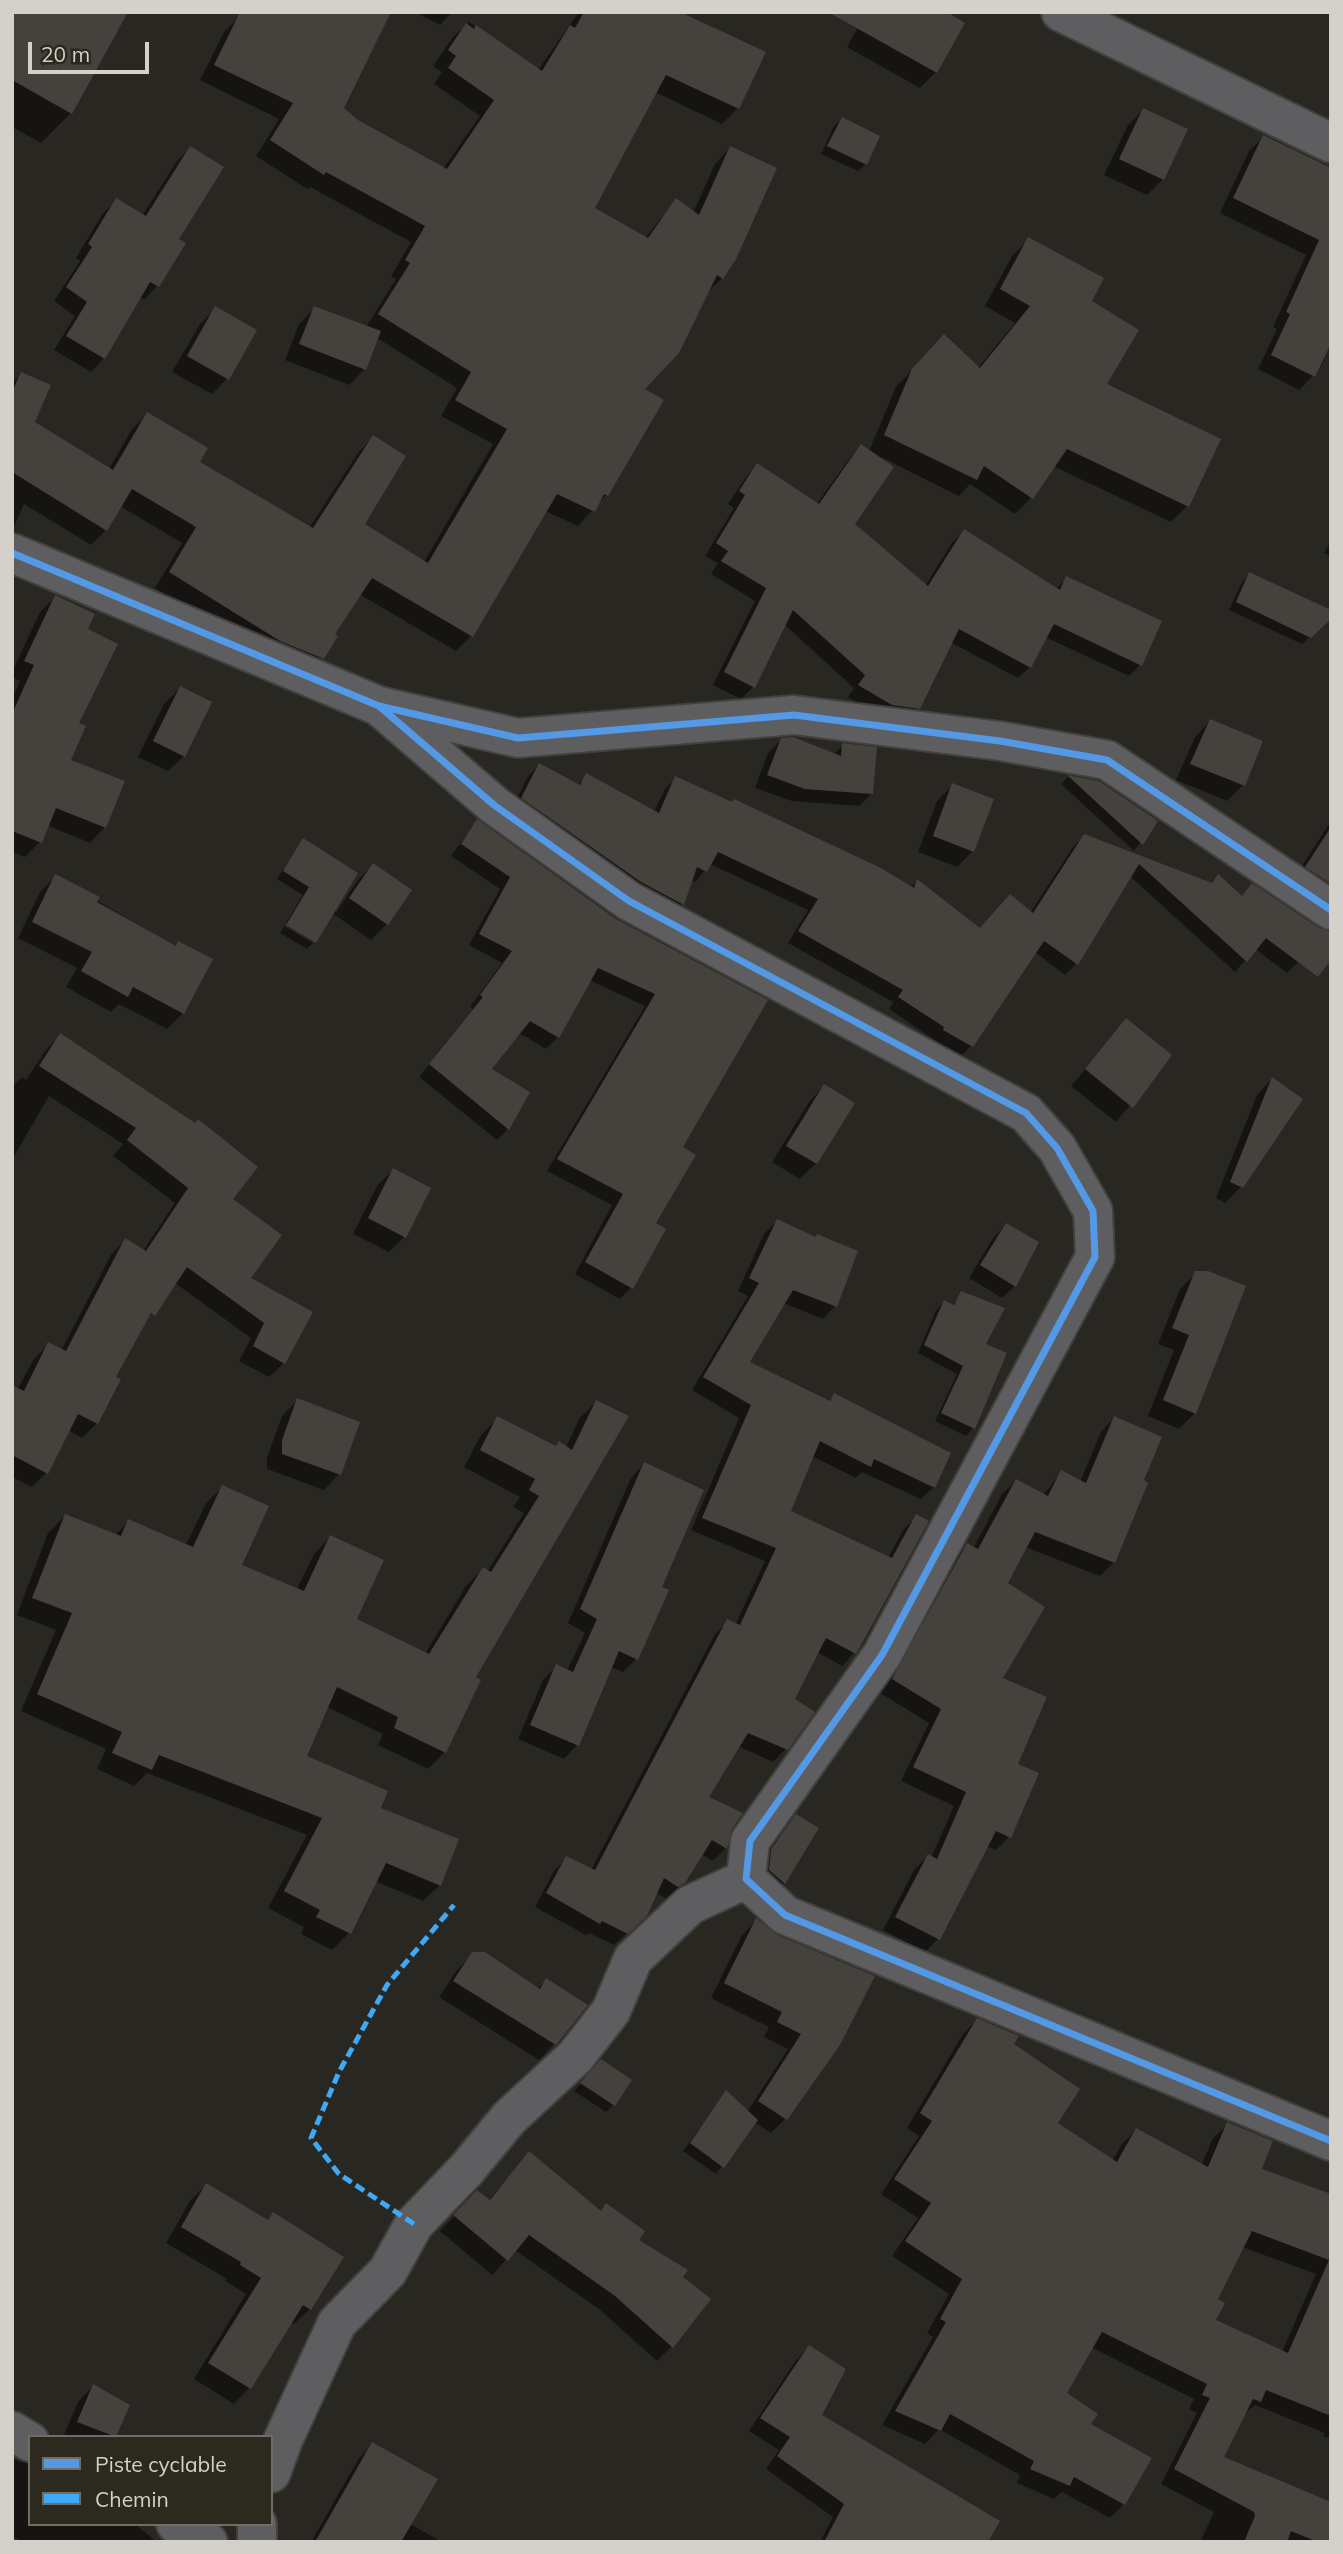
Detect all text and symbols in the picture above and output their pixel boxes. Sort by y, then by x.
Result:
scale bar [32,28,152,72]
text: 20 m [41,41,90,67]
legend [28,2435,273,2526]
text: Piste cyclable [95,2451,227,2477]
text: Chemin [95,2486,169,2512]

